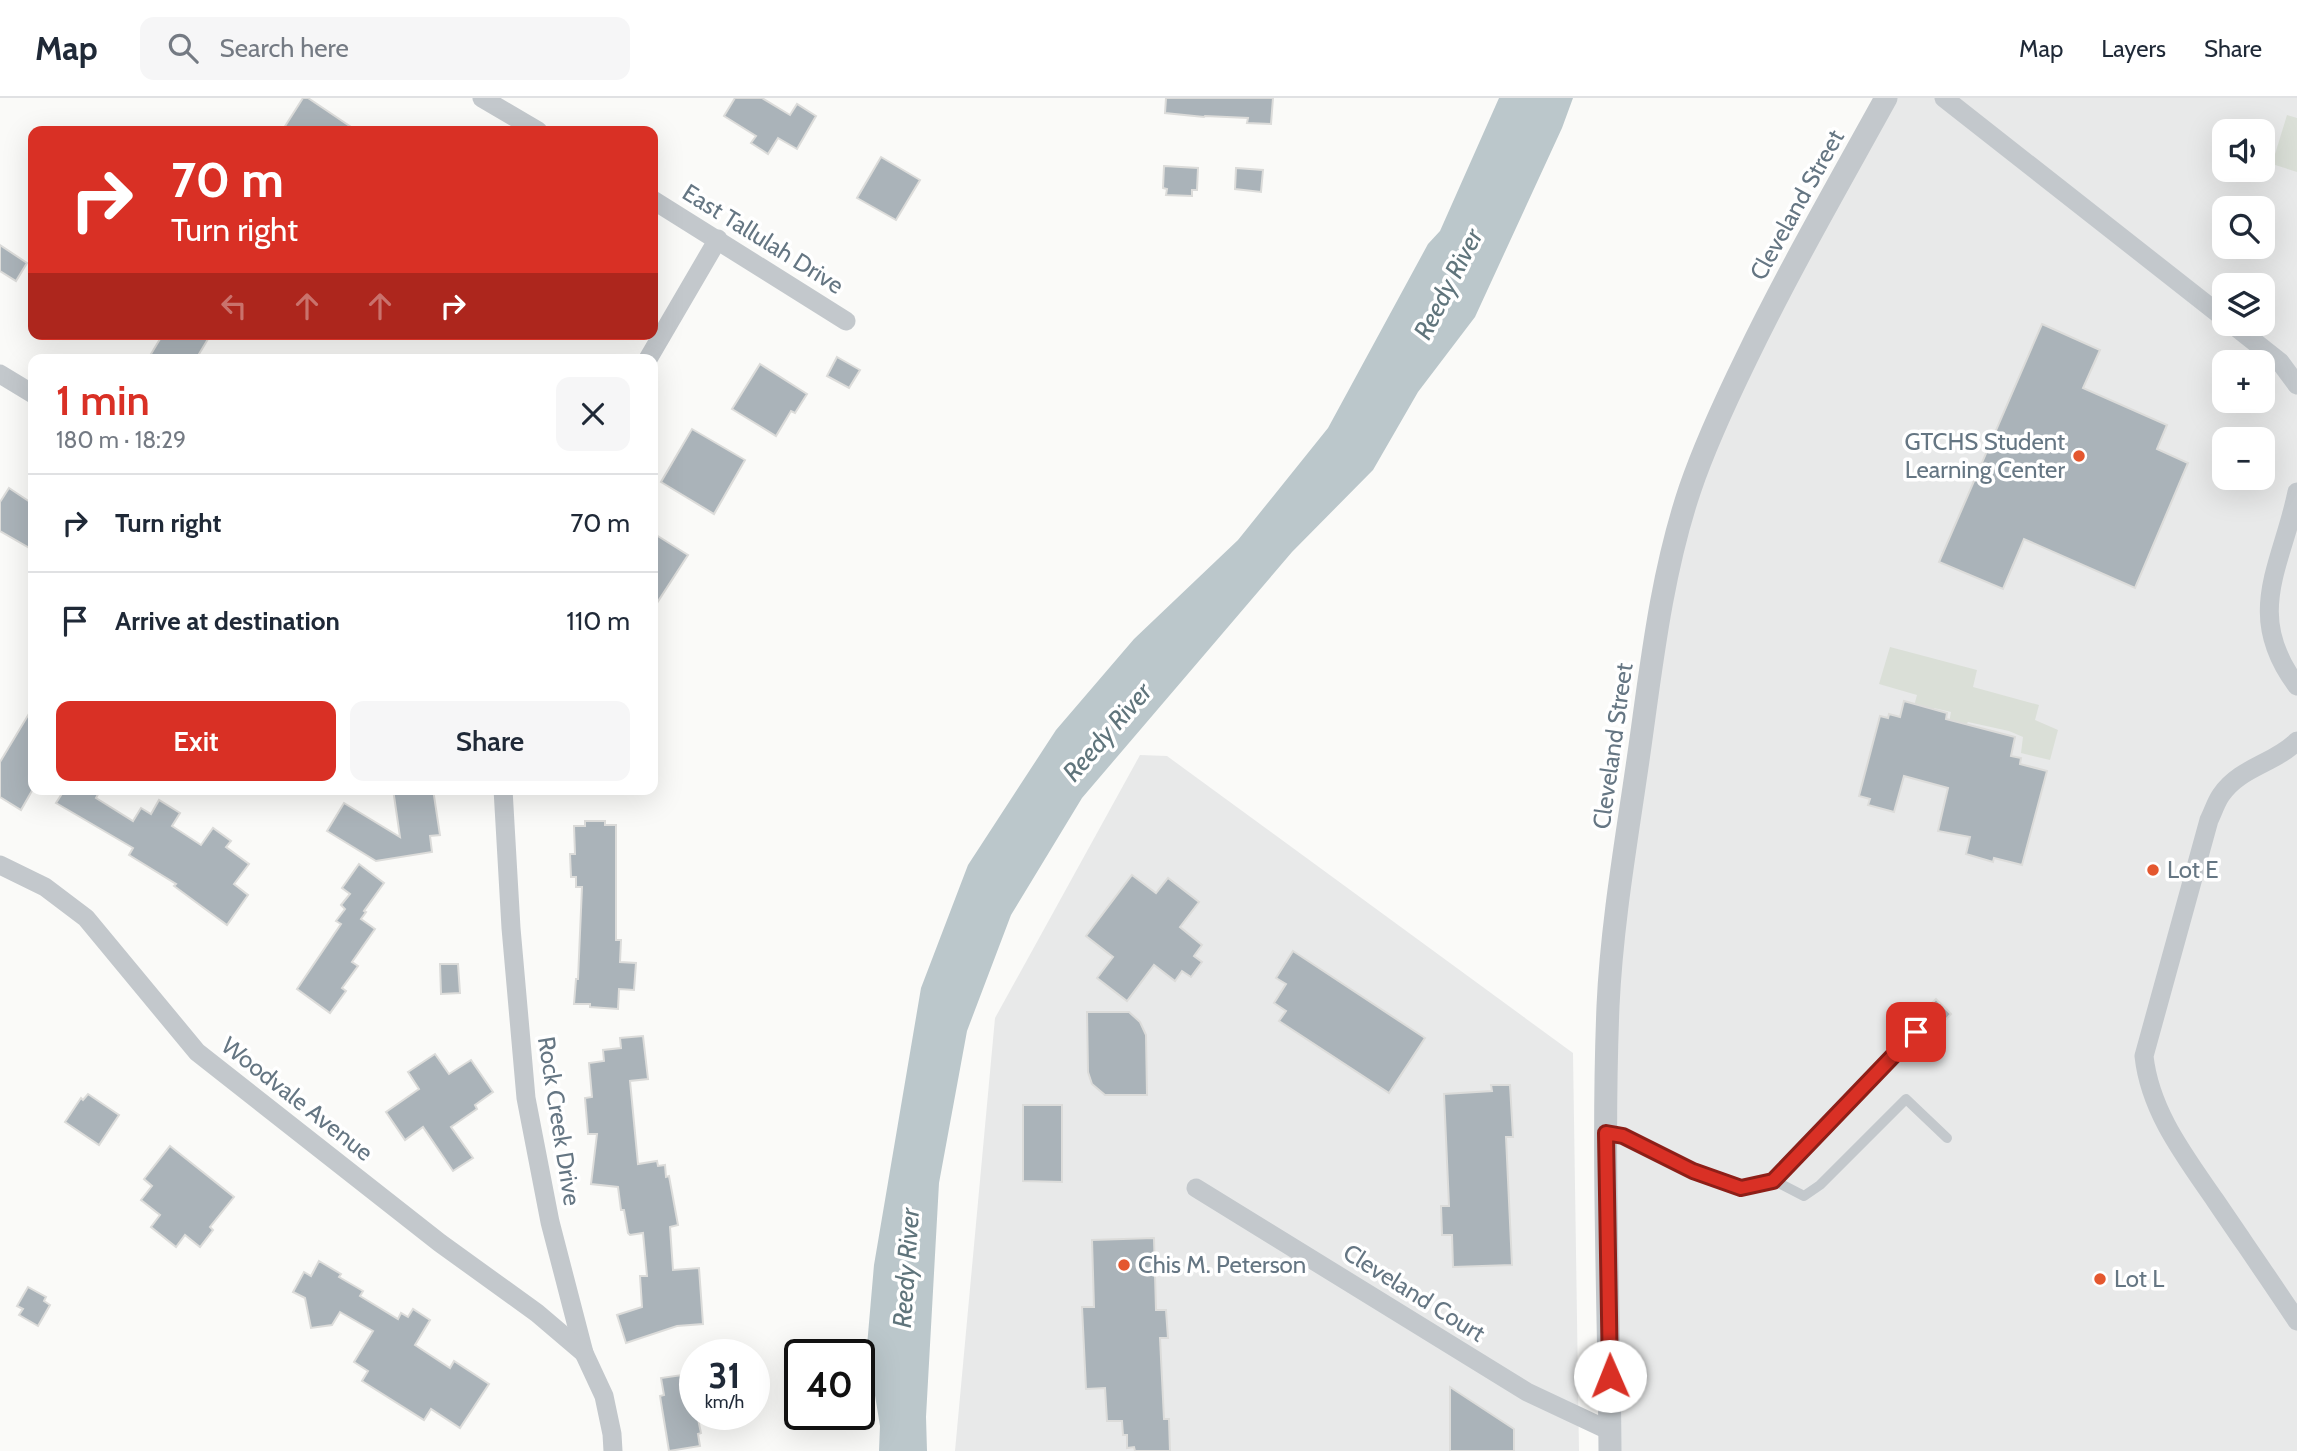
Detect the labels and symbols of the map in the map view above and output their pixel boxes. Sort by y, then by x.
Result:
street label: Cleveland Street [1743,125,1850,285]
street label: East Tallulah Drive [677,177,849,300]
water label: Reedy River [1406,222,1490,345]
place label: GTCHS Student Learning Center [1904,427,2065,484]
marker: GTCHS Student Learning Center [2071,448,2087,464]
street label: Cleveland Street [1586,661,1639,831]
water label: Reedy River [1056,675,1159,788]
place label: Lot E [2167,855,2219,884]
marker: Lot E [2145,862,2161,878]
pin [1886,1002,1946,1062]
street label: Woodvale Avenue [216,1031,379,1167]
street label: Rock Creek Drive [532,1034,587,1207]
water label: Reedy River [886,1206,926,1329]
street label: Cleveland Court [1338,1237,1490,1348]
place label: Chis M. Peterson [1138,1250,1306,1279]
marker: Chis M. Peterson [1116,1257,1132,1273]
place label: Lot L [2114,1264,2164,1293]
marker: Lot L [2092,1271,2108,1287]
speed limit sign: 40 [784,1339,875,1430]
position arrow [1573,1339,1647,1413]

